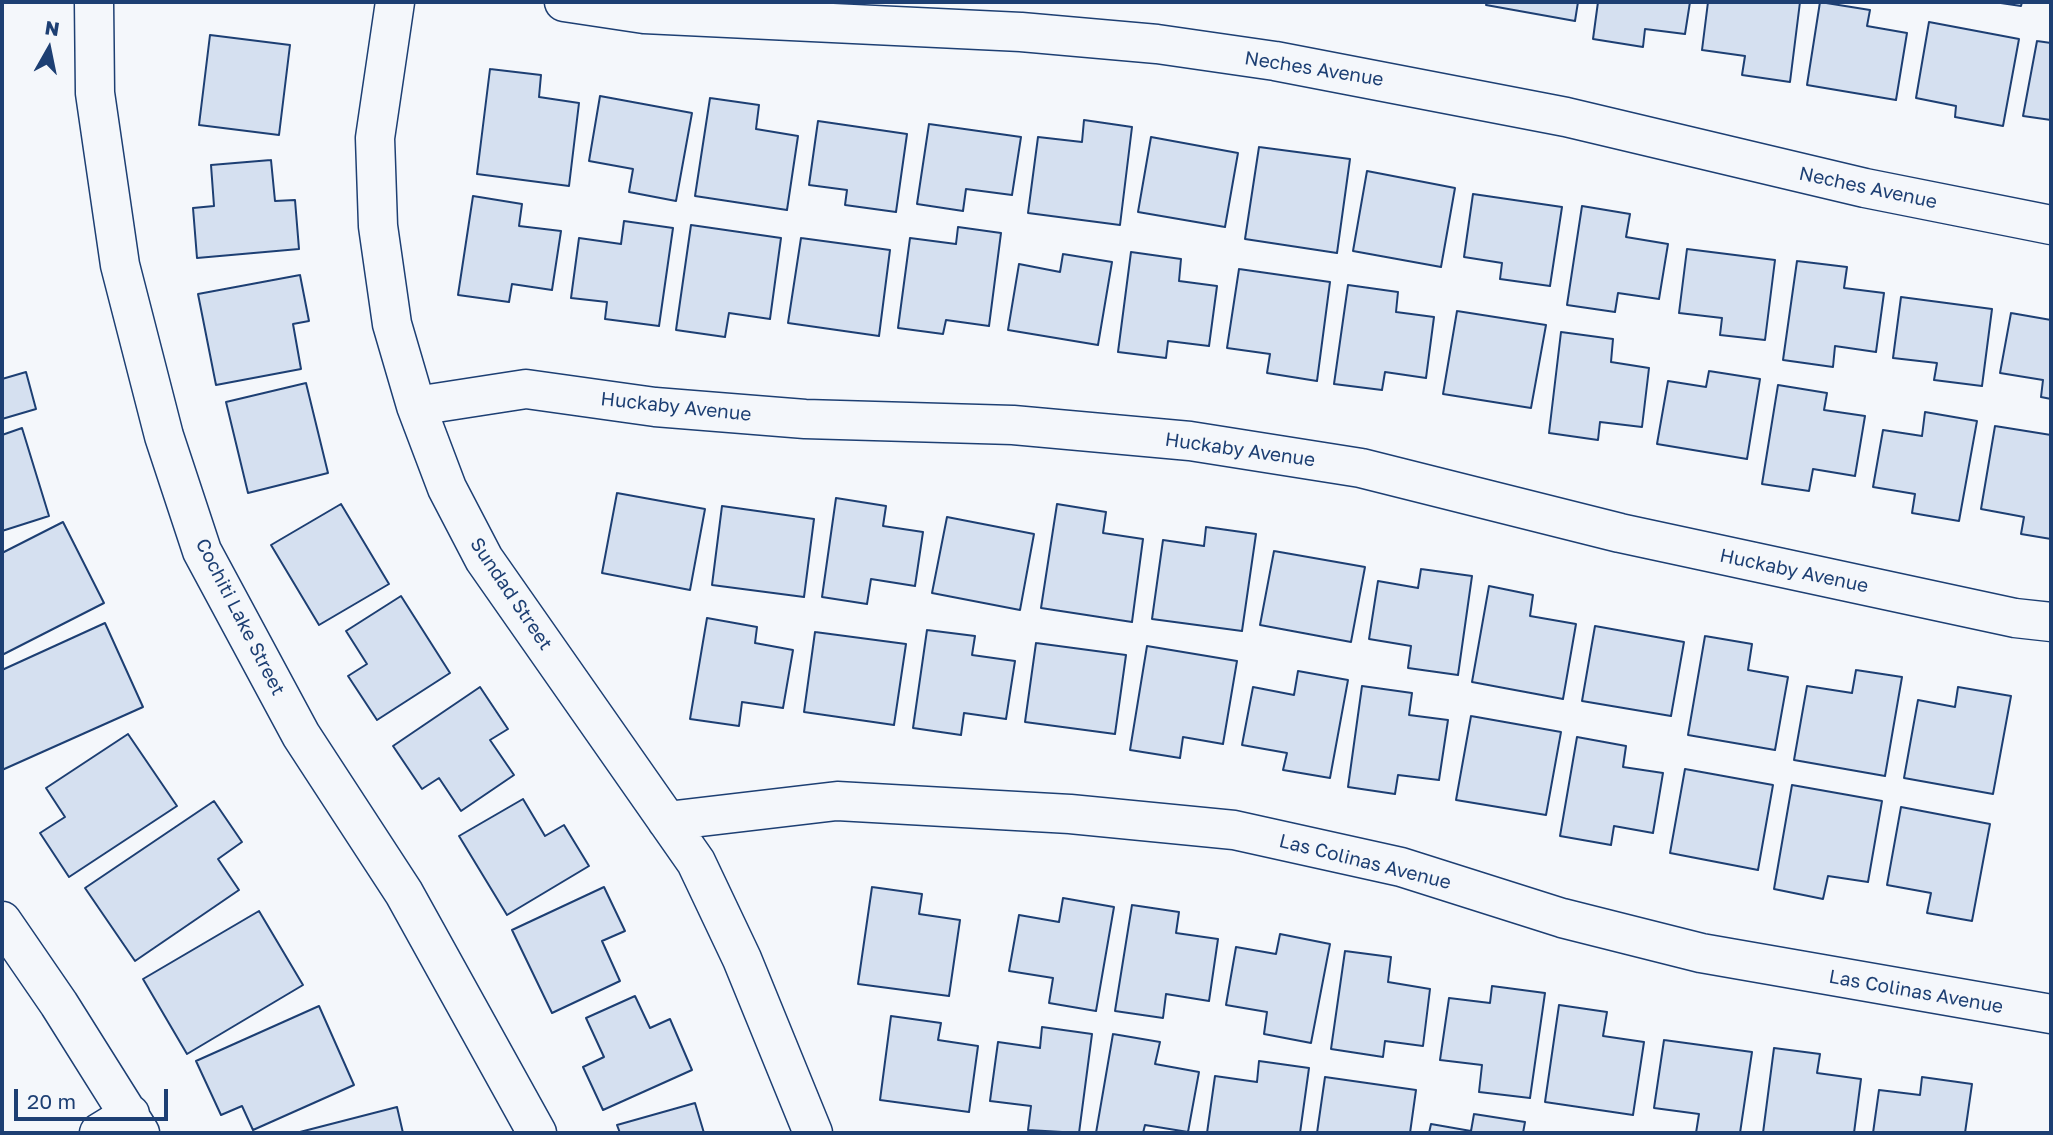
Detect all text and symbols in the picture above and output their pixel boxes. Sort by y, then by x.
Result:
north arrow [14,14,84,84]
text: N [43,15,61,40]
street label: Neches Avenue [1243,47,1385,91]
street label: Neches Avenue [1797,162,1939,214]
street label: Huckaby Avenue [600,388,752,426]
street label: Huckaby Avenue [1163,428,1317,472]
street label: Sundad Street [465,534,557,654]
street label: Cochiti Lake Street [191,535,289,699]
street label: Huckaby Avenue [1718,544,1870,598]
street label: Las Colinas Avenue [1277,830,1453,894]
street label: Las Colinas Avenue [1827,965,2005,1019]
scale bar [18,1076,172,1120]
text: 20 m [27,1088,76,1114]

